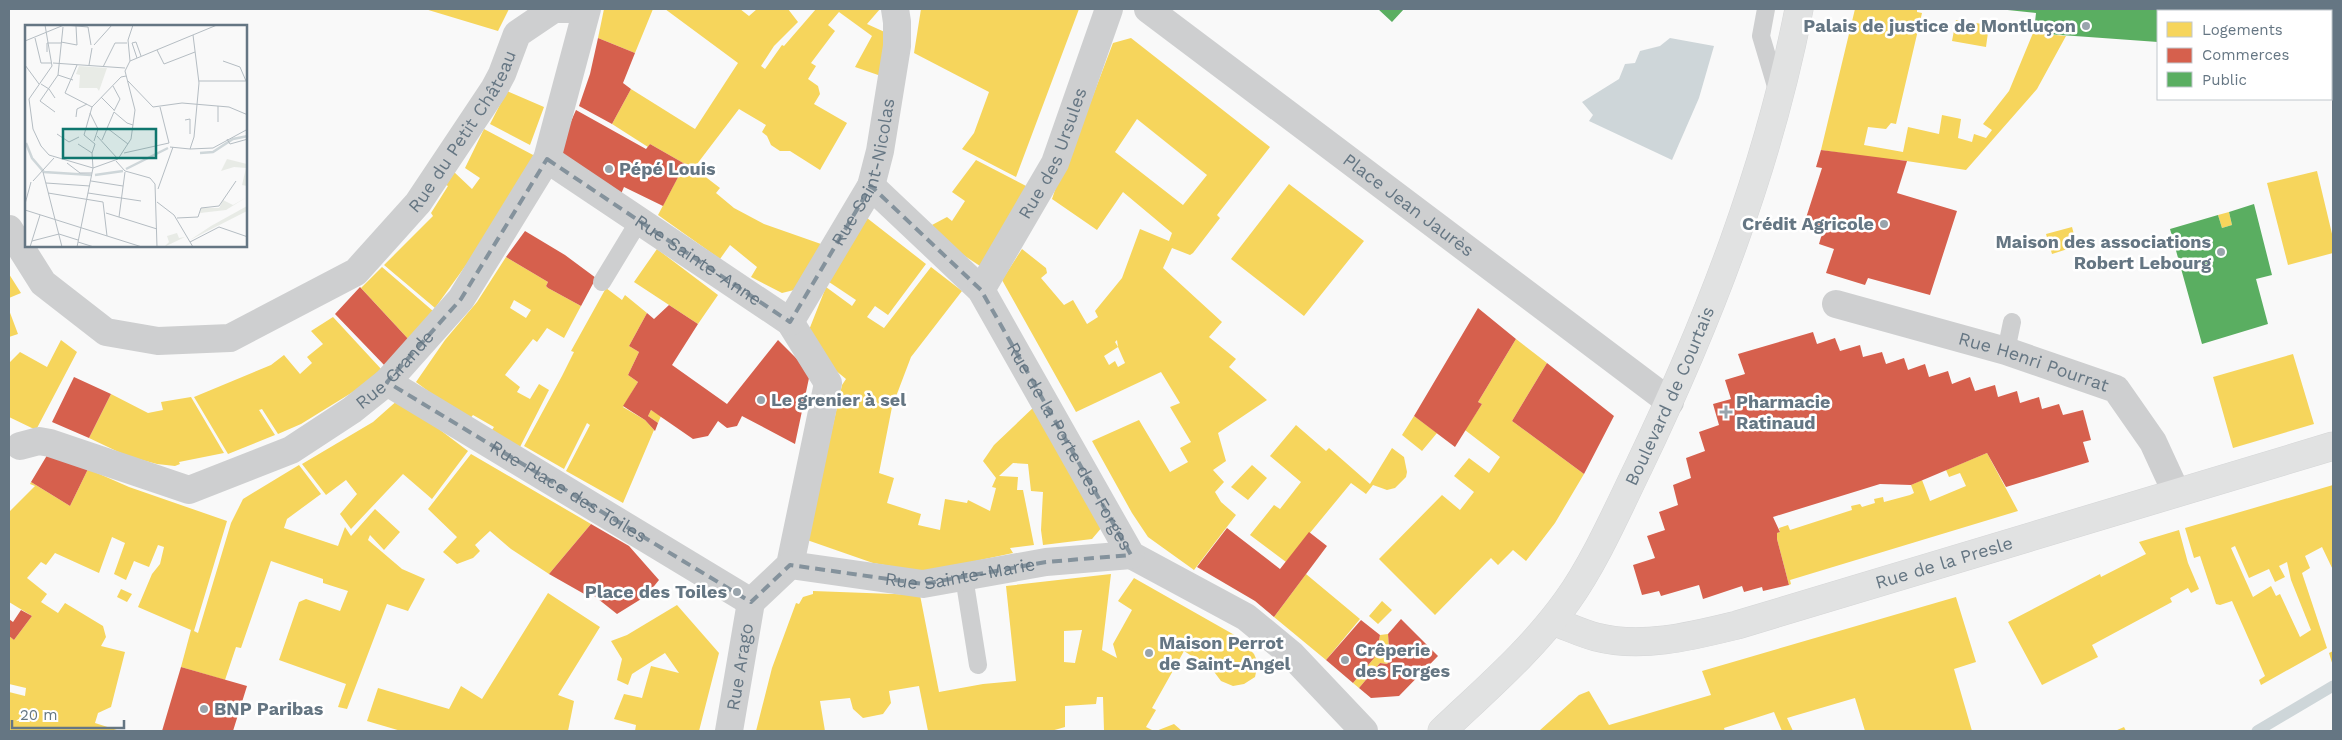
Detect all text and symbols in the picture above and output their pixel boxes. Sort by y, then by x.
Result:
legend [2157,10,2332,100]
place label: Palais de justice de Montluçon [1803,15,2076,36]
marker: Palais de justice de Montluçon [2080,20,2092,32]
text: Logements [2202,21,2283,39]
inset map [25,25,248,248]
text: Commerces [2202,46,2289,64]
street label: Rue du Petit Château [404,47,520,217]
text: Public [2202,71,2247,89]
street label: Rue des Ursules [1014,85,1091,223]
street label: Rue Saint-Nicolas [827,97,898,250]
street label: Place Jean Jaurès [1339,149,1478,261]
place label: Pépé Louis [619,158,716,179]
marker: Pépé Louis [603,163,615,175]
street label: Rue Sainte-Anne [631,210,766,310]
place label: Crédit Agricole [1742,213,1874,234]
marker: Crédit Agricole [1878,218,1890,230]
place label: Maison des associations Robert Lebourg [1995,231,2212,273]
marker: Maison des associations Robert Lebourg [2215,246,2227,258]
street label: Boulevard de Courtais [1620,303,1718,489]
street label: Rue Grande [351,326,438,413]
street label: Rue Henri Pourrat [1956,327,2112,396]
street label: Rue de la Porte des Forges [1003,338,1137,554]
place label: Le grenier à sel [771,389,906,410]
place label: Pharmacie Ratinaud [1736,391,1831,433]
marker: Le grenier à sel [755,394,767,406]
marker: Pharmacie Ratinaud [1720,406,1732,418]
street label: Rue Place des Toiles [486,436,651,547]
street label: Rue de la Presle [1873,532,2015,593]
street label: Rue Sainte-Marie [884,553,1037,594]
place label: Place des Toiles [585,581,727,602]
marker: Place des Toiles [731,586,743,598]
street label: Rue Arago [722,622,757,712]
place label: Maison Perrot de Saint-Angel [1159,632,1291,674]
place label: Crêperie des Forges [1355,639,1450,681]
marker: Maison Perrot de Saint-Angel [1143,647,1155,659]
marker: Crêperie des Forges [1339,654,1351,666]
scale bar [12,698,125,730]
place label: BNP Paribas [214,698,324,719]
marker: BNP Paribas [198,703,210,715]
text: 20 m [20,706,58,724]

